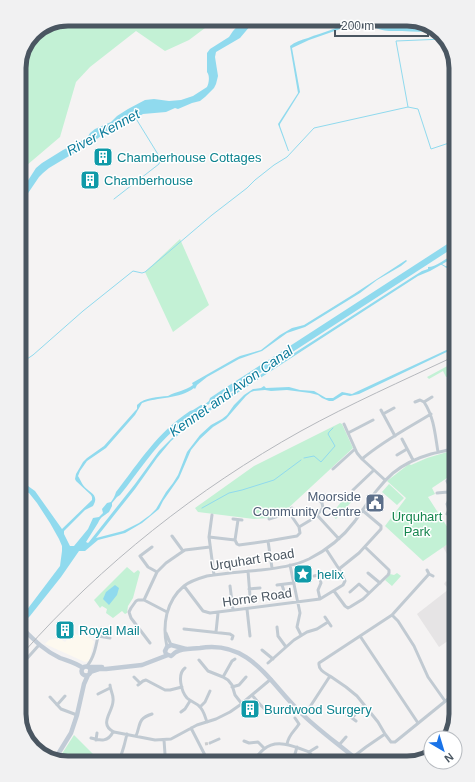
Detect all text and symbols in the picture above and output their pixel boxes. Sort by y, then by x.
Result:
scale bar [335,12,428,38]
text: 200 m [341,19,374,33]
water label: River Kennet [64,105,143,159]
building icon: Chamberhouse Cottages [92,146,114,168]
place label: Chamberhouse Cottages [117,150,262,165]
building icon: Chamberhouse [79,169,101,191]
place label: Chamberhouse [104,173,193,188]
water label: Kennet and Avon Canal [166,342,297,440]
place label: Moorside Community Centre [253,489,361,519]
public building icon: Moorside Community Centre [364,492,386,514]
park label: Urquhart Park [392,509,443,539]
street label: Urquhart Road [209,545,295,574]
place icon: helix [292,563,314,585]
place label: helix [317,567,344,582]
street label: Horne Road [221,585,293,610]
building icon: Royal Mail [54,619,76,641]
place label: Royal Mail [79,623,140,638]
building icon: Burdwood Surgery [239,698,261,720]
place label: Burdwood Surgery [264,702,372,717]
north arrow [423,730,463,770]
text: N [442,751,456,765]

